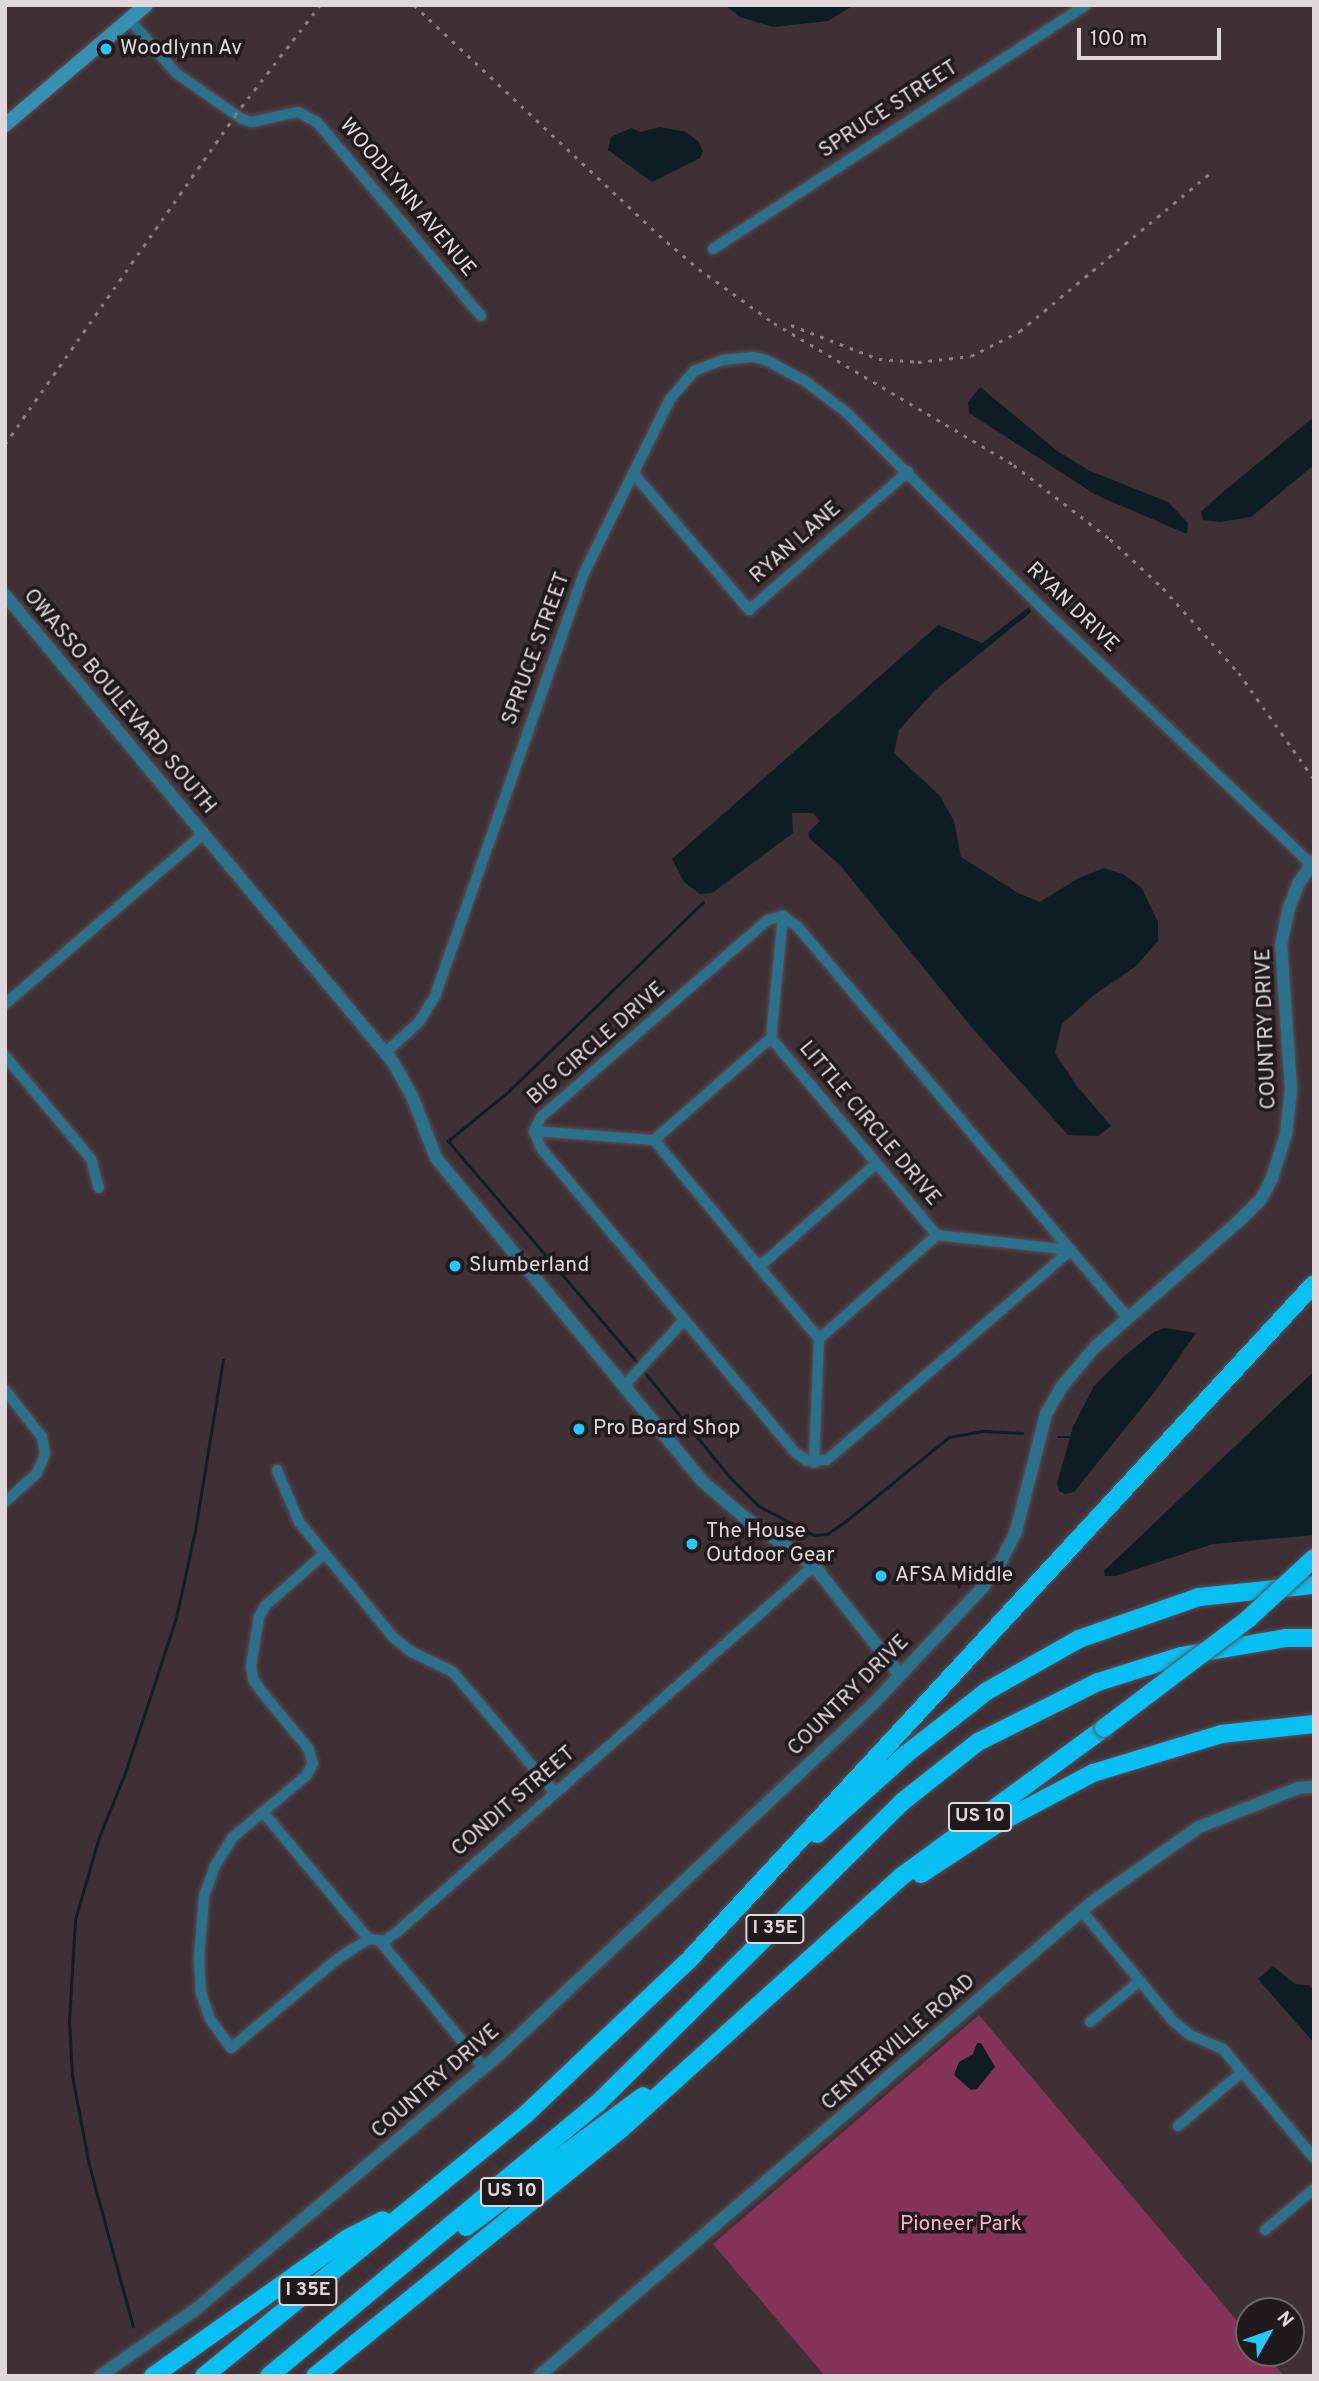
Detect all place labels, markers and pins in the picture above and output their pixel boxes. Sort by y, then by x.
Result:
place label: Woodlynn Av [120,36,243,62]
marker: Woodlynn Av [98,41,114,57]
place label: Slumberland [469,1253,589,1279]
marker: Slumberland [447,1258,463,1274]
place label: Pro Board Shop [593,1416,740,1442]
marker: Pro Board Shop [571,1421,587,1437]
place label: The House Outdoor Gear [706,1519,835,1569]
marker: The House Outdoor Gear [684,1536,700,1552]
place label: AFSA Middle [895,1563,1014,1589]
marker: AFSA Middle [873,1568,889,1584]

